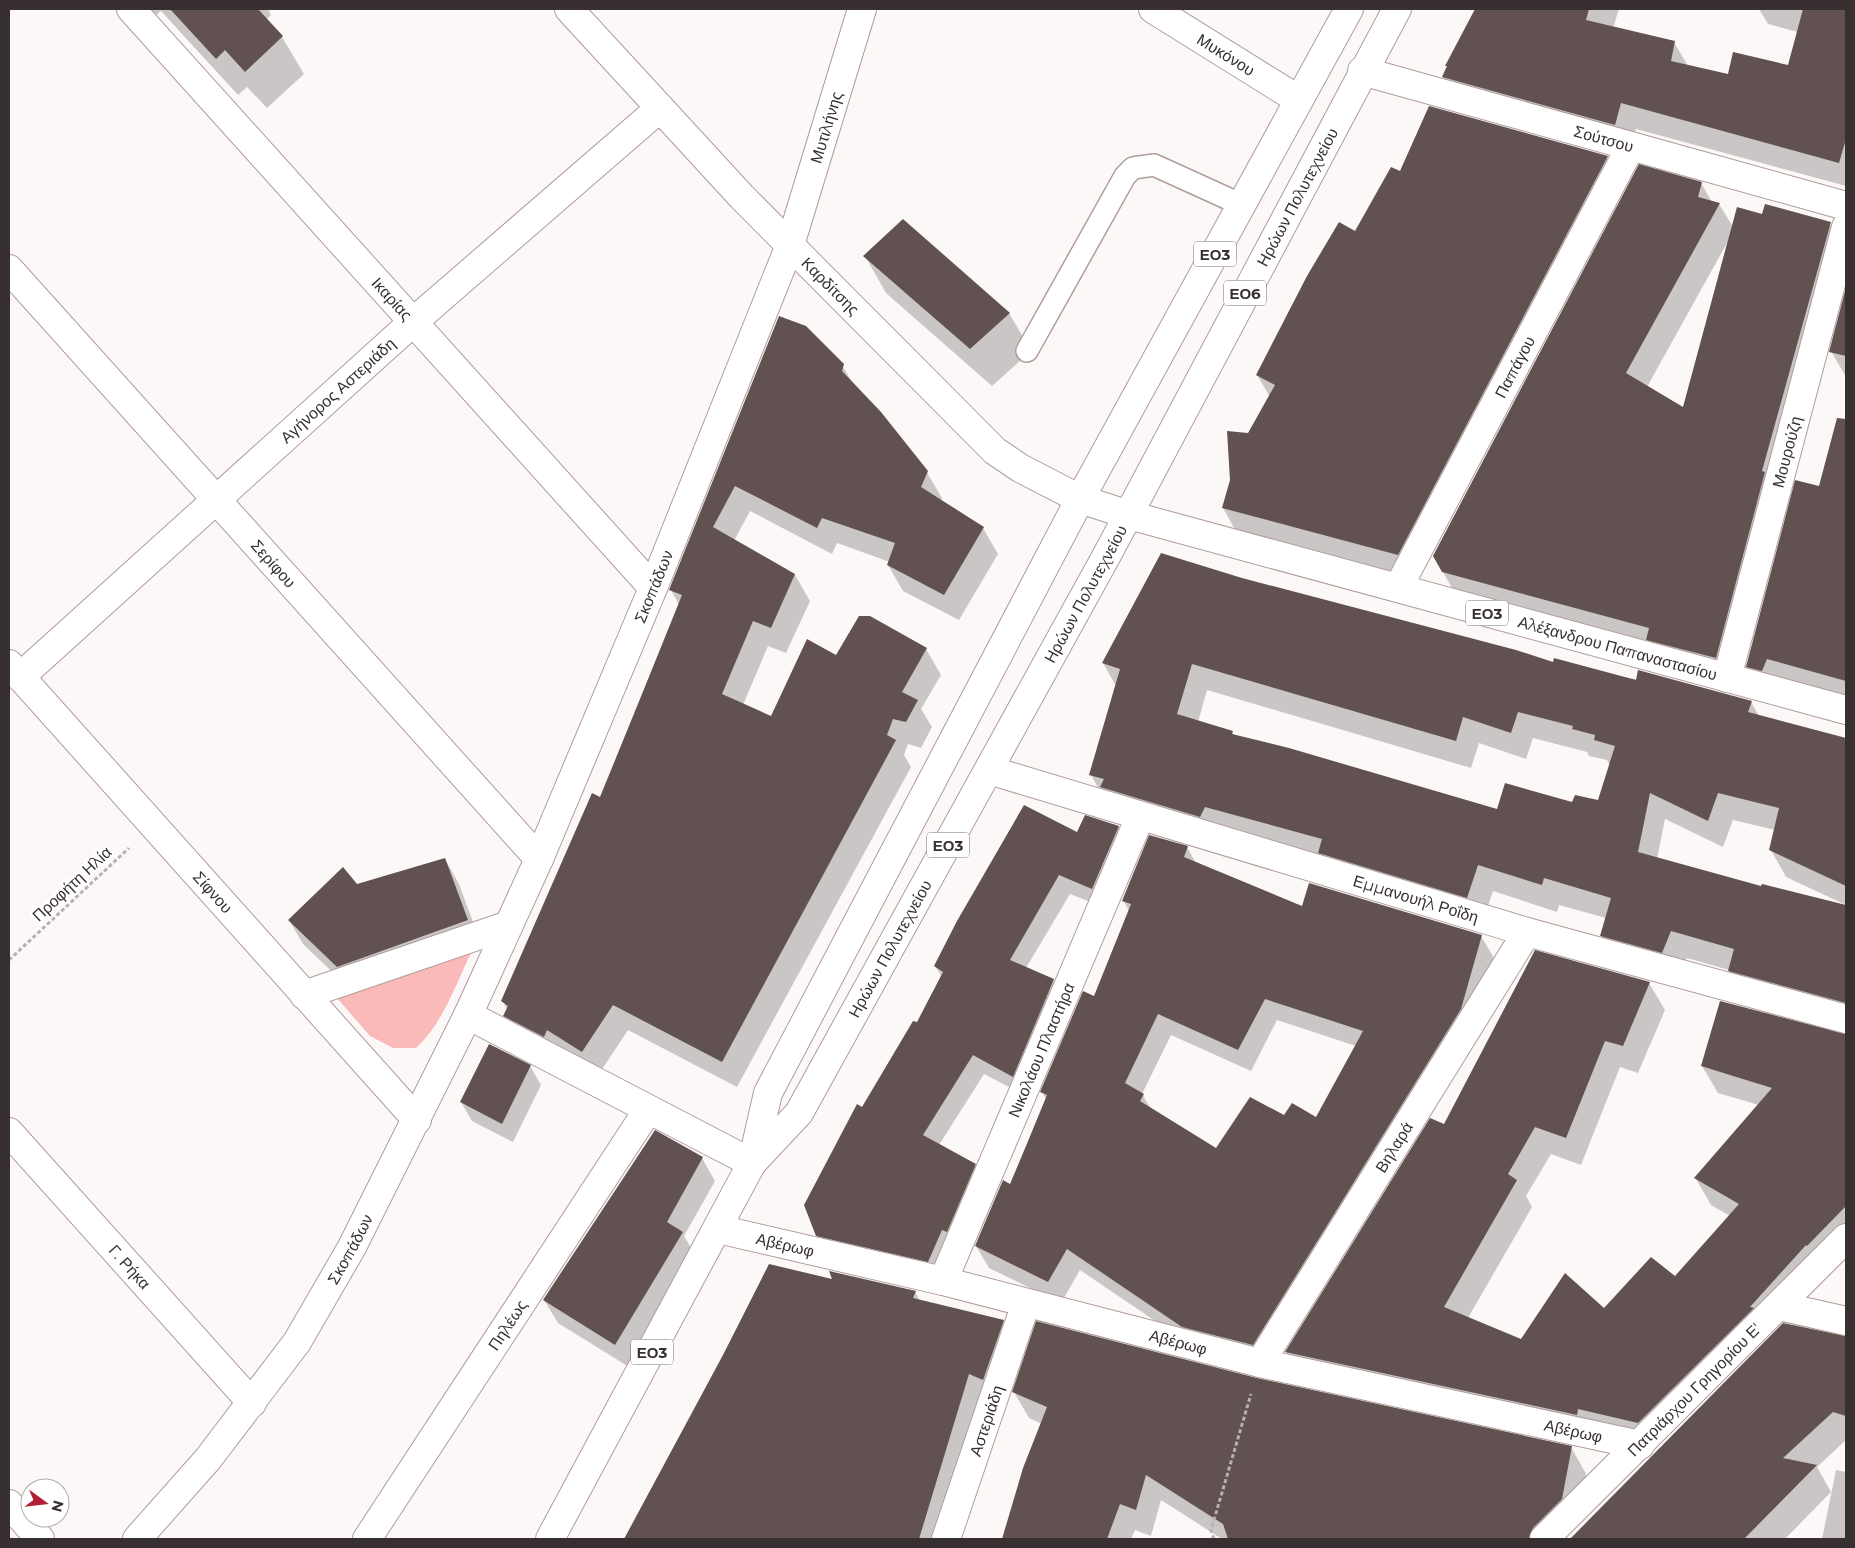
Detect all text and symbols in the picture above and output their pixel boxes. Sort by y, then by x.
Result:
street label: Μυκόνου [1194,29,1258,80]
street label: Μυτιλήνης [806,89,846,165]
street label: Σούτσου [1572,121,1636,156]
street label: Ηρώων Πολυτεχνείου [1253,124,1342,269]
road number: ΕΟ3 [1194,242,1236,266]
street label: Καρδίτσης [798,253,864,319]
street label: Ικαρίας [368,273,417,324]
road number: ΕΟ6 [1224,280,1266,306]
street label: Αγήνορος Αστεριάδη [276,333,399,447]
street label: Παπάγου [1490,333,1539,401]
street label: Μουρούζη [1768,414,1805,490]
street label: Ηρώων Πολυτεχνείου [1040,522,1131,666]
street label: Σερίφου [247,536,300,591]
street label: Σκοπάδων [630,547,677,626]
road number: ΕΟ3 [1466,600,1508,626]
street label: Αλέξανδρου Παπαναστασίου [1516,612,1719,684]
road number: ΕΟ3 [927,832,969,858]
street label: Προφήτη Ηλία [28,843,116,925]
street label: Σίφνου [189,867,237,917]
street label: Εμμανουήλ Ροΐδη [1351,871,1481,926]
street label: Ηρώων Πολυτεχνείου [844,877,935,1021]
street label: Νικολάου Πλαστήρα [1004,980,1078,1120]
street label: Βηλαρά [1371,1118,1417,1176]
street label: Σκοπάδων [323,1211,376,1287]
street label: Αβέρωφ [754,1229,816,1260]
street label: Γ. Ρήκα [105,1241,155,1293]
street label: Πηλέως [484,1296,531,1354]
street label: Πατριάρχου Γρηγορίου Ε' [1623,1319,1765,1460]
street label: Αβέρωφ [1147,1325,1209,1358]
road number: ΕΟ3 [631,1340,673,1364]
street label: Αστεριάδη [965,1383,1007,1459]
street label: Αβέρωφ [1543,1415,1604,1446]
north arrow [20,1478,70,1528]
text: N [47,1499,68,1514]

